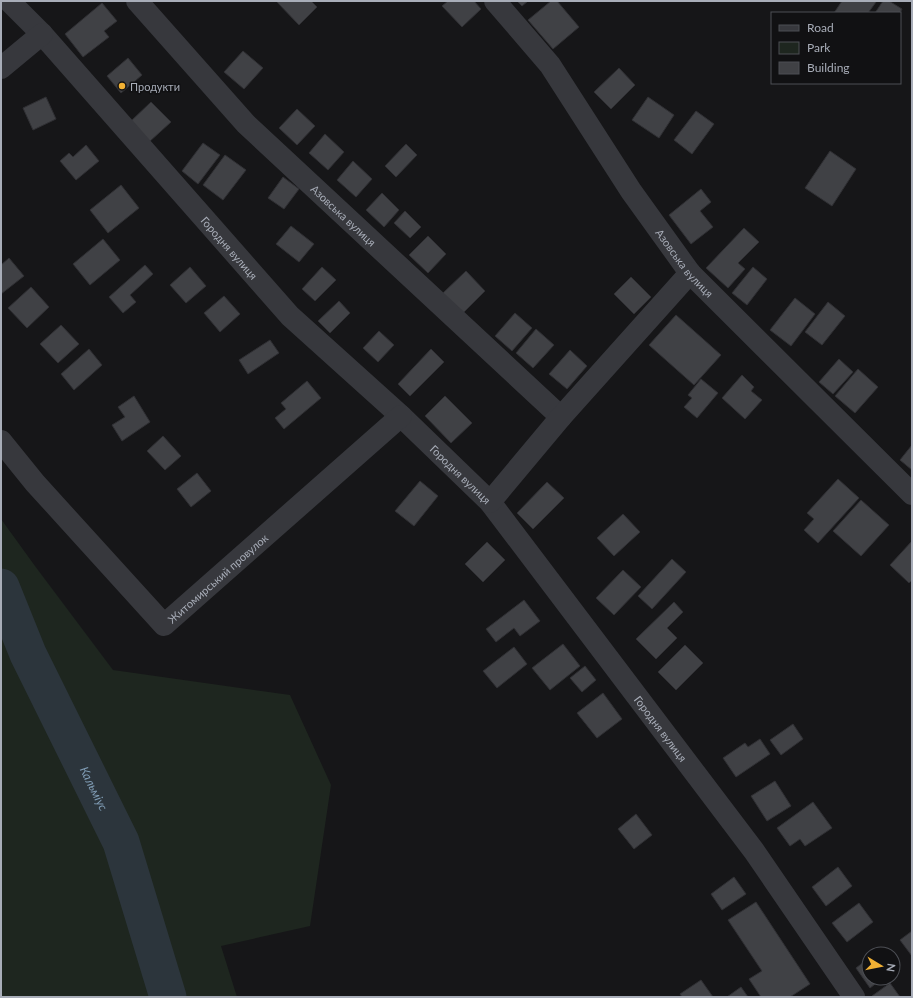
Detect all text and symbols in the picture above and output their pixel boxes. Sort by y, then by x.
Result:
legend [771,12,901,84]
text: Road [807,20,834,35]
text: Park [807,40,831,55]
text: Building [807,60,850,75]
place label: Продукти [130,80,180,93]
marker: Продукти [117,81,127,91]
street label: Азовська вулиця [309,182,379,248]
street label: Городня вулиця [199,214,261,282]
street label: Азовська вулиця [654,226,716,299]
street label: Городня вулиця [428,442,494,506]
street label: Житомирський провулок [165,530,270,625]
street label: Городня вулиця [632,693,690,764]
water label: Кальміус [77,764,112,813]
north arrow [861,946,901,986]
text: N [884,963,898,973]

